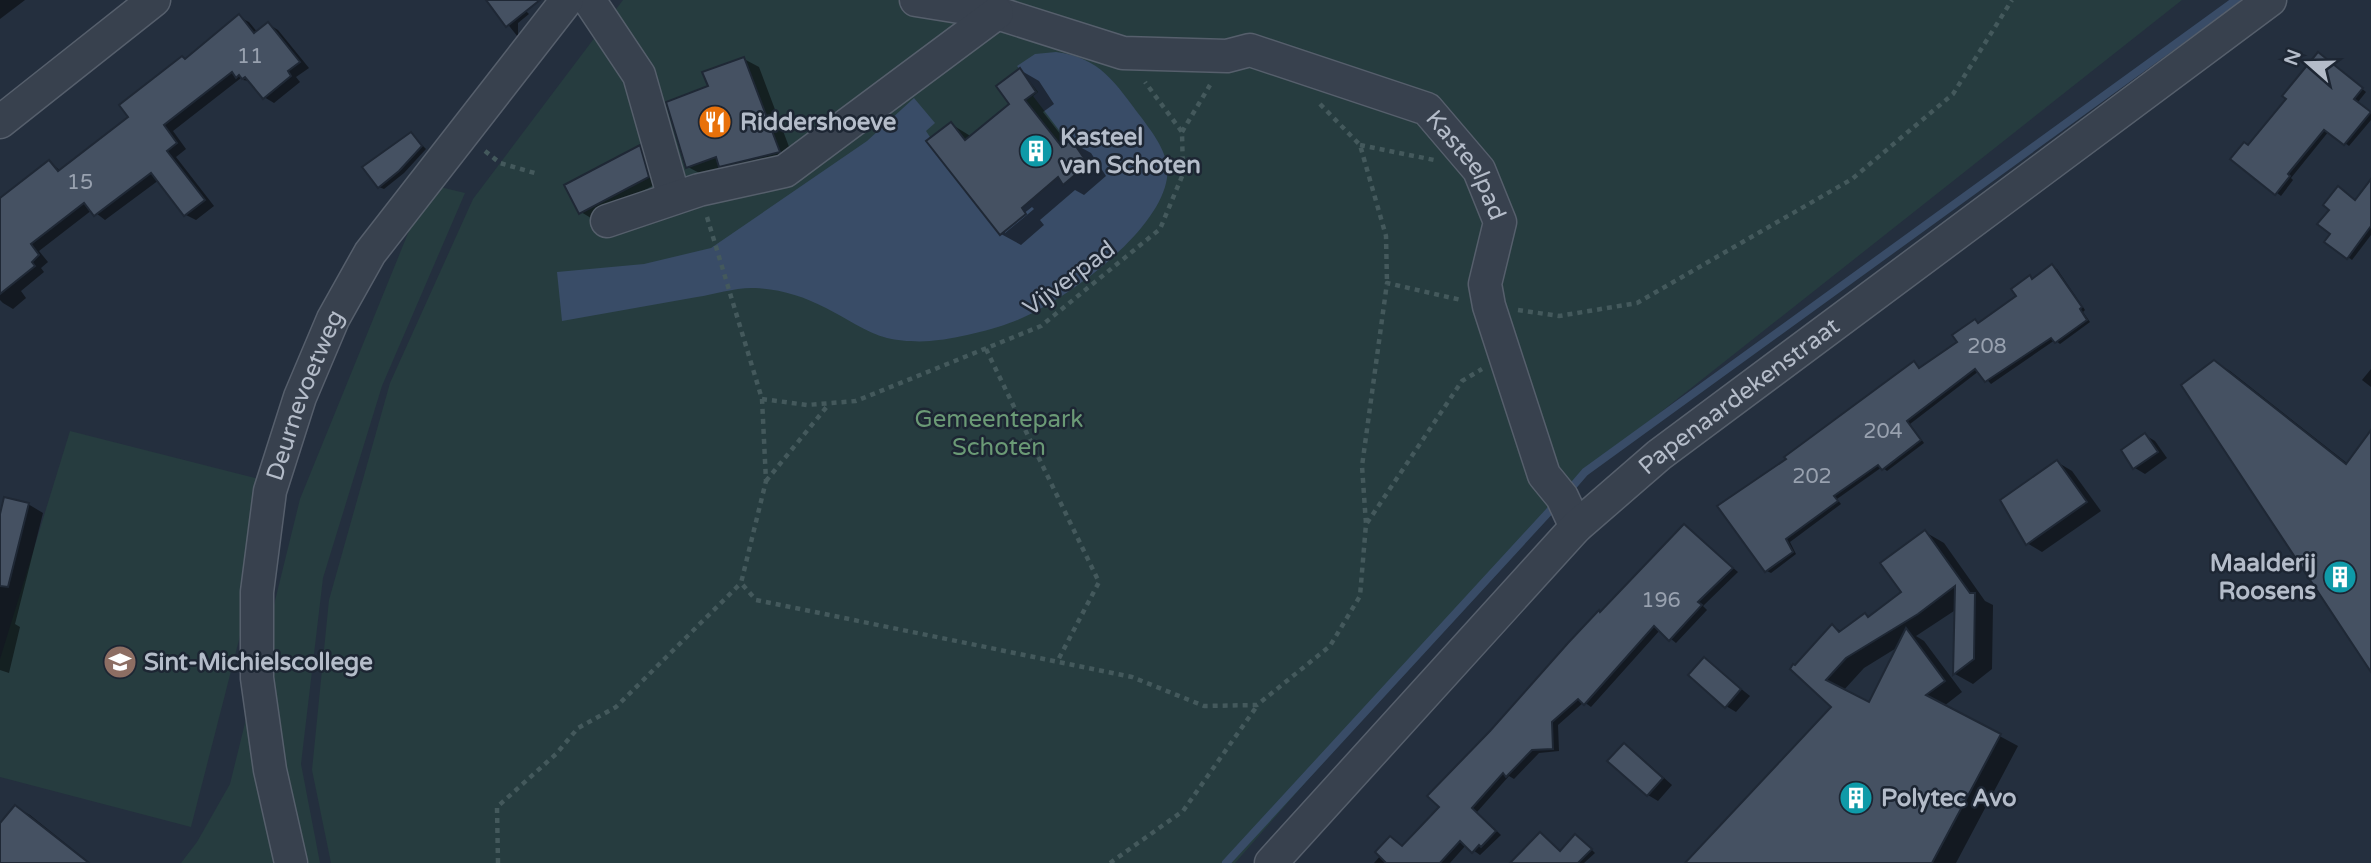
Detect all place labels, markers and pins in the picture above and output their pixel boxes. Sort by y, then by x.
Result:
restaurant icon: Riddershoeve [696,103,734,141]
place label: Riddershoeve [740,108,897,137]
place label: Kasteel van Schoten [1060,123,1201,180]
building icon: Kasteel van Schoten [1017,132,1055,170]
place label: Maalderij Roosens [2210,549,2316,606]
building icon: Maalderij Roosens [2321,558,2359,596]
school or university icon: Sint-Michielscollege [101,643,139,681]
place label: Sint-Michielscollege [144,648,373,677]
building icon: Polytec Avo [1837,779,1875,817]
place label: Polytec Avo [1881,784,2017,813]

